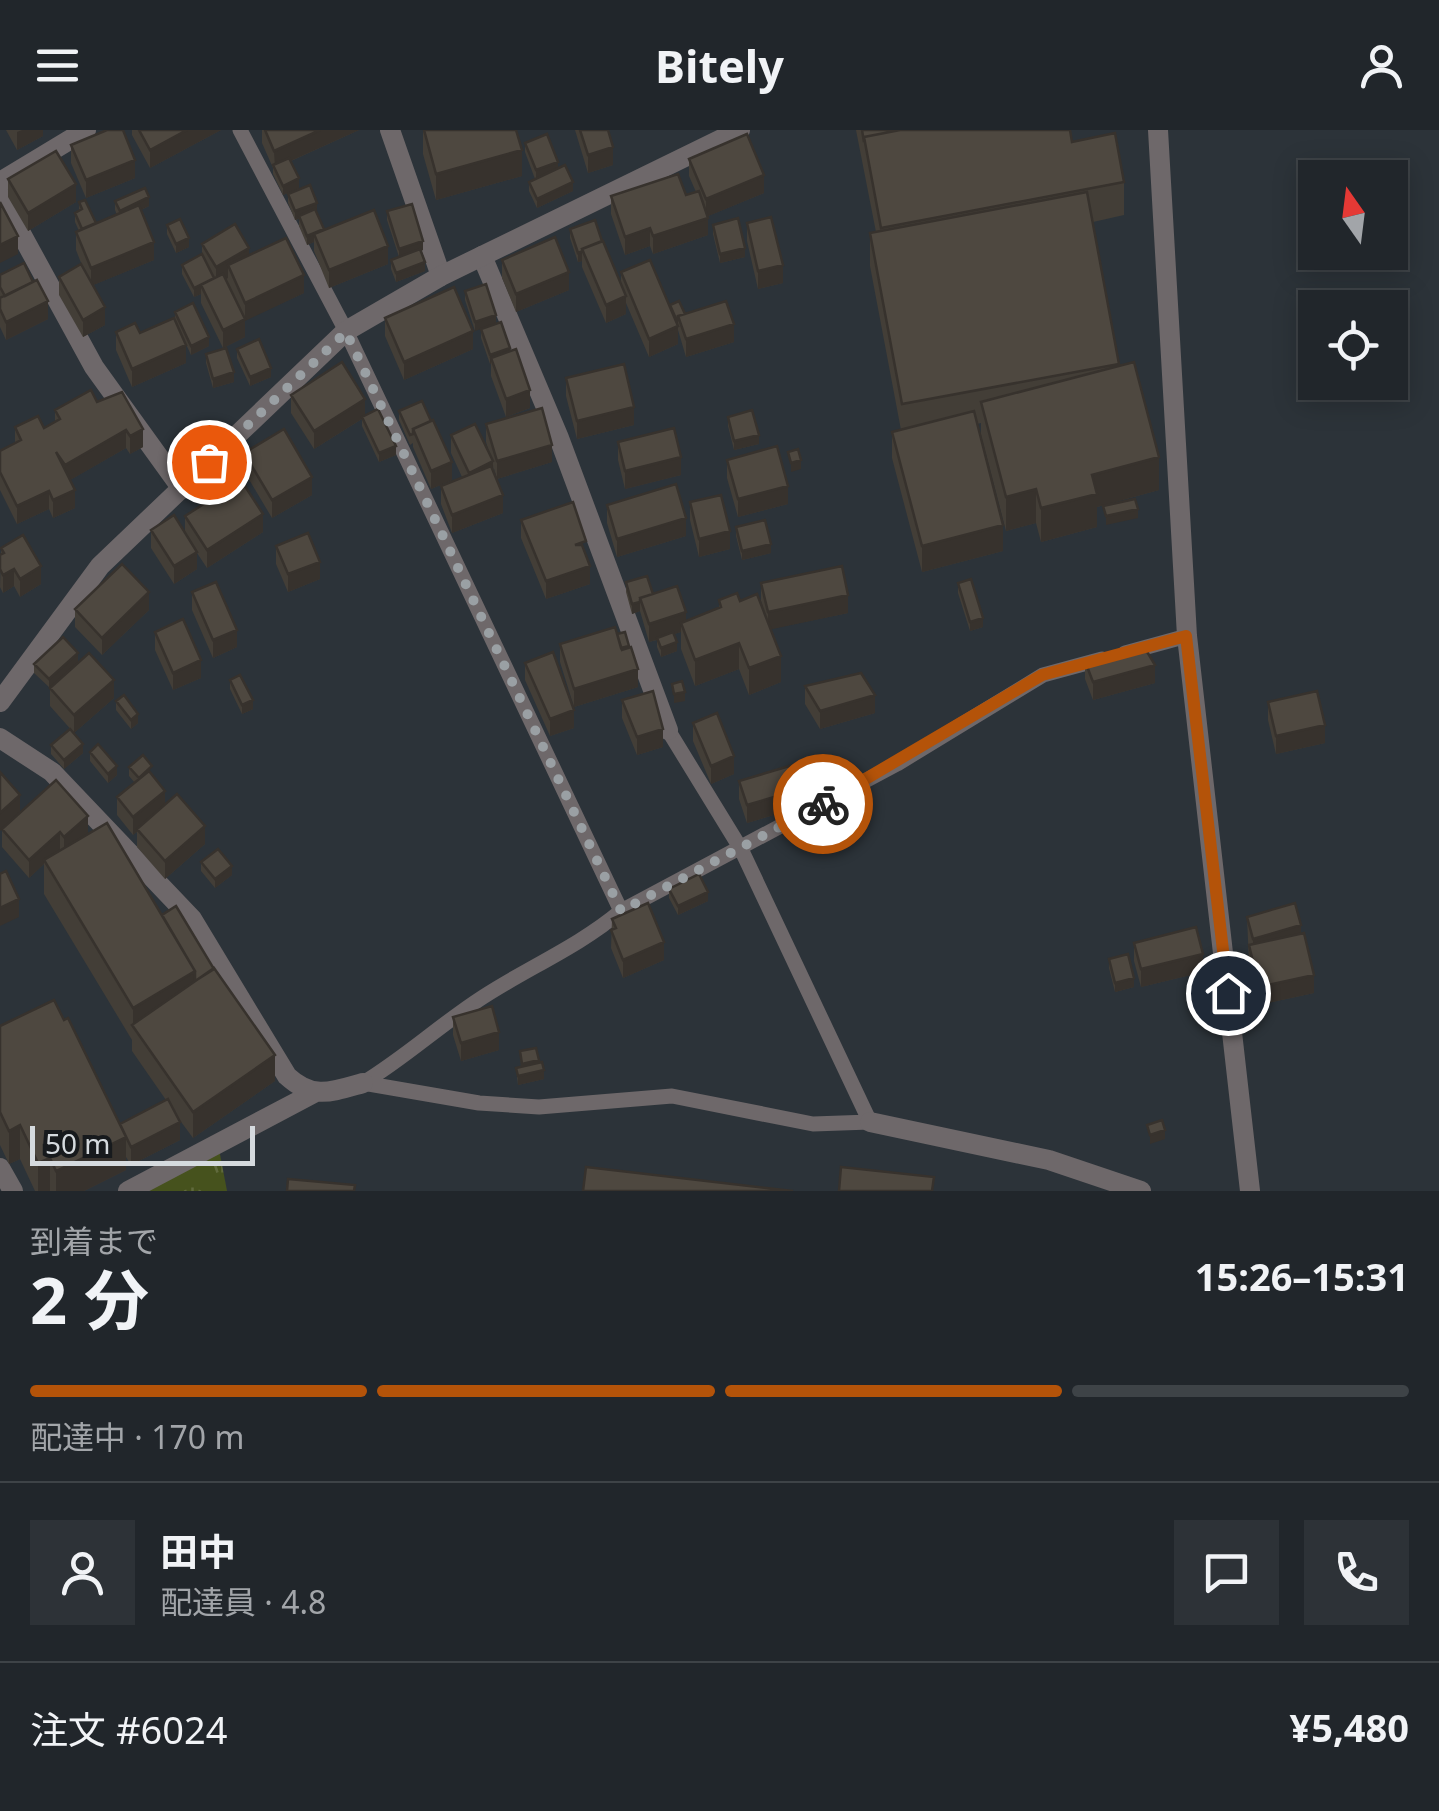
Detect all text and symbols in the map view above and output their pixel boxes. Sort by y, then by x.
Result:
text: Bitely [655,35,784,96]
icon: menu [30,38,85,93]
icon: person [1354,38,1409,93]
north arrow [1298,160,1408,270]
map controls [1298,160,1408,400]
button: locate [1298,290,1408,400]
pin [167,420,252,505]
icon: bag [182,435,237,490]
courier [773,754,873,854]
icon: bike [796,777,851,832]
pin [1186,951,1271,1036]
icon: home [1201,966,1256,1021]
scale bar [30,1121,255,1166]
text: 50 m [45,1124,111,1162]
text: 到着まで [30,1219,158,1262]
text: 15:26–15:31 [1195,1250,1409,1302]
text: 2 分 [30,1255,149,1343]
text: 配達中 · 170 m [30,1415,244,1458]
button: person [30,1520,135,1625]
button: chat [1174,1520,1279,1625]
button: phone [1304,1520,1409,1625]
text: 田中 [160,1525,236,1577]
text: 配達員 · 4.8 [160,1580,326,1623]
text: ¥5,480 [1289,1701,1409,1753]
text: 注文 #6024 [30,1703,227,1755]

